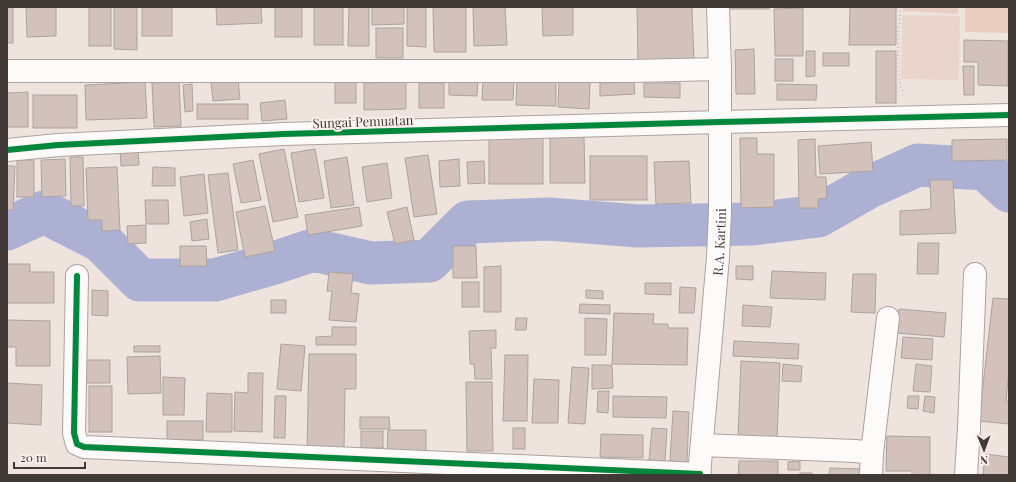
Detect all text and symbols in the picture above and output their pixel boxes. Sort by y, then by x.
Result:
street label: Sungai Pemuatan [312,111,414,131]
street label: R.A. Kartini [708,208,729,276]
north arrow [964,430,1004,470]
scale bar [14,444,85,470]
text: 20 m [20,449,47,465]
text: N [980,453,988,468]

